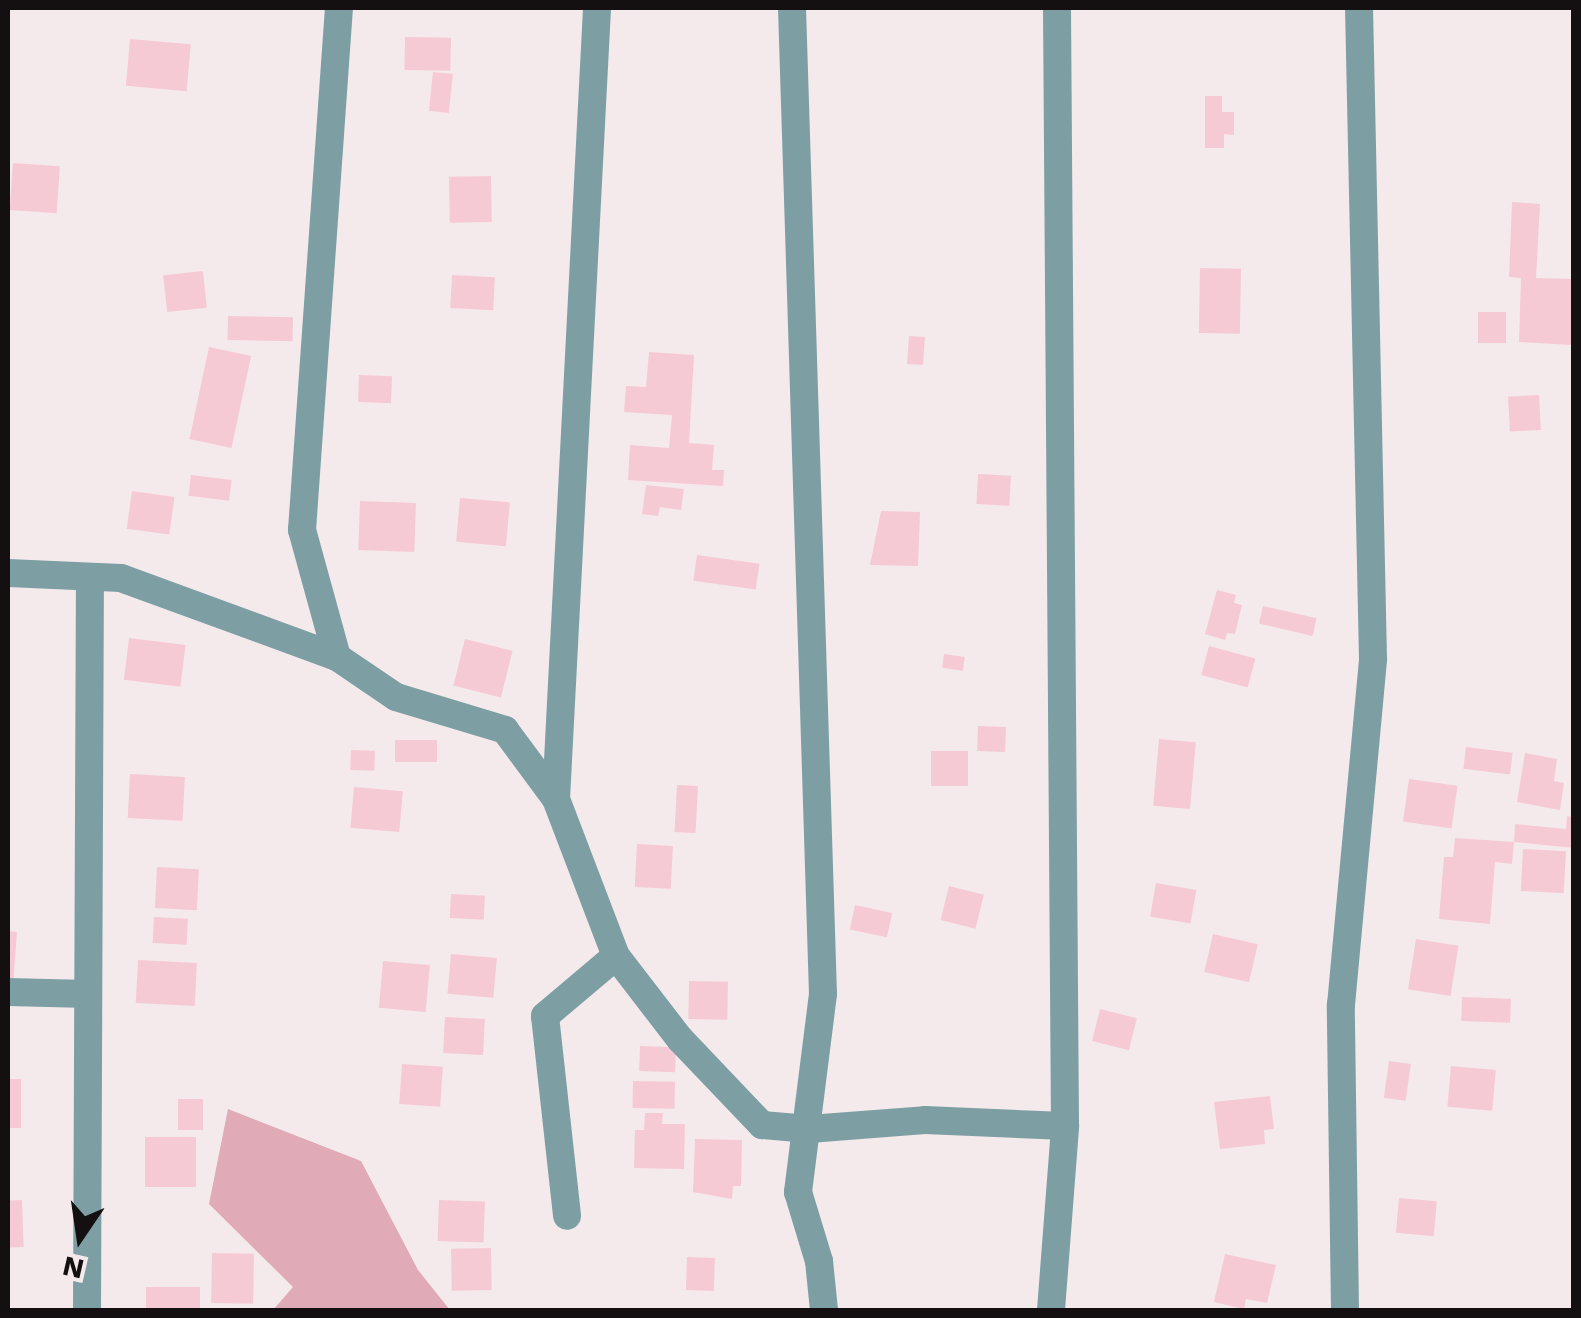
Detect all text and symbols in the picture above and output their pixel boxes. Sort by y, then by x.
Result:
north arrow [30,1188,130,1288]
text: N [59,1249,87,1286]

